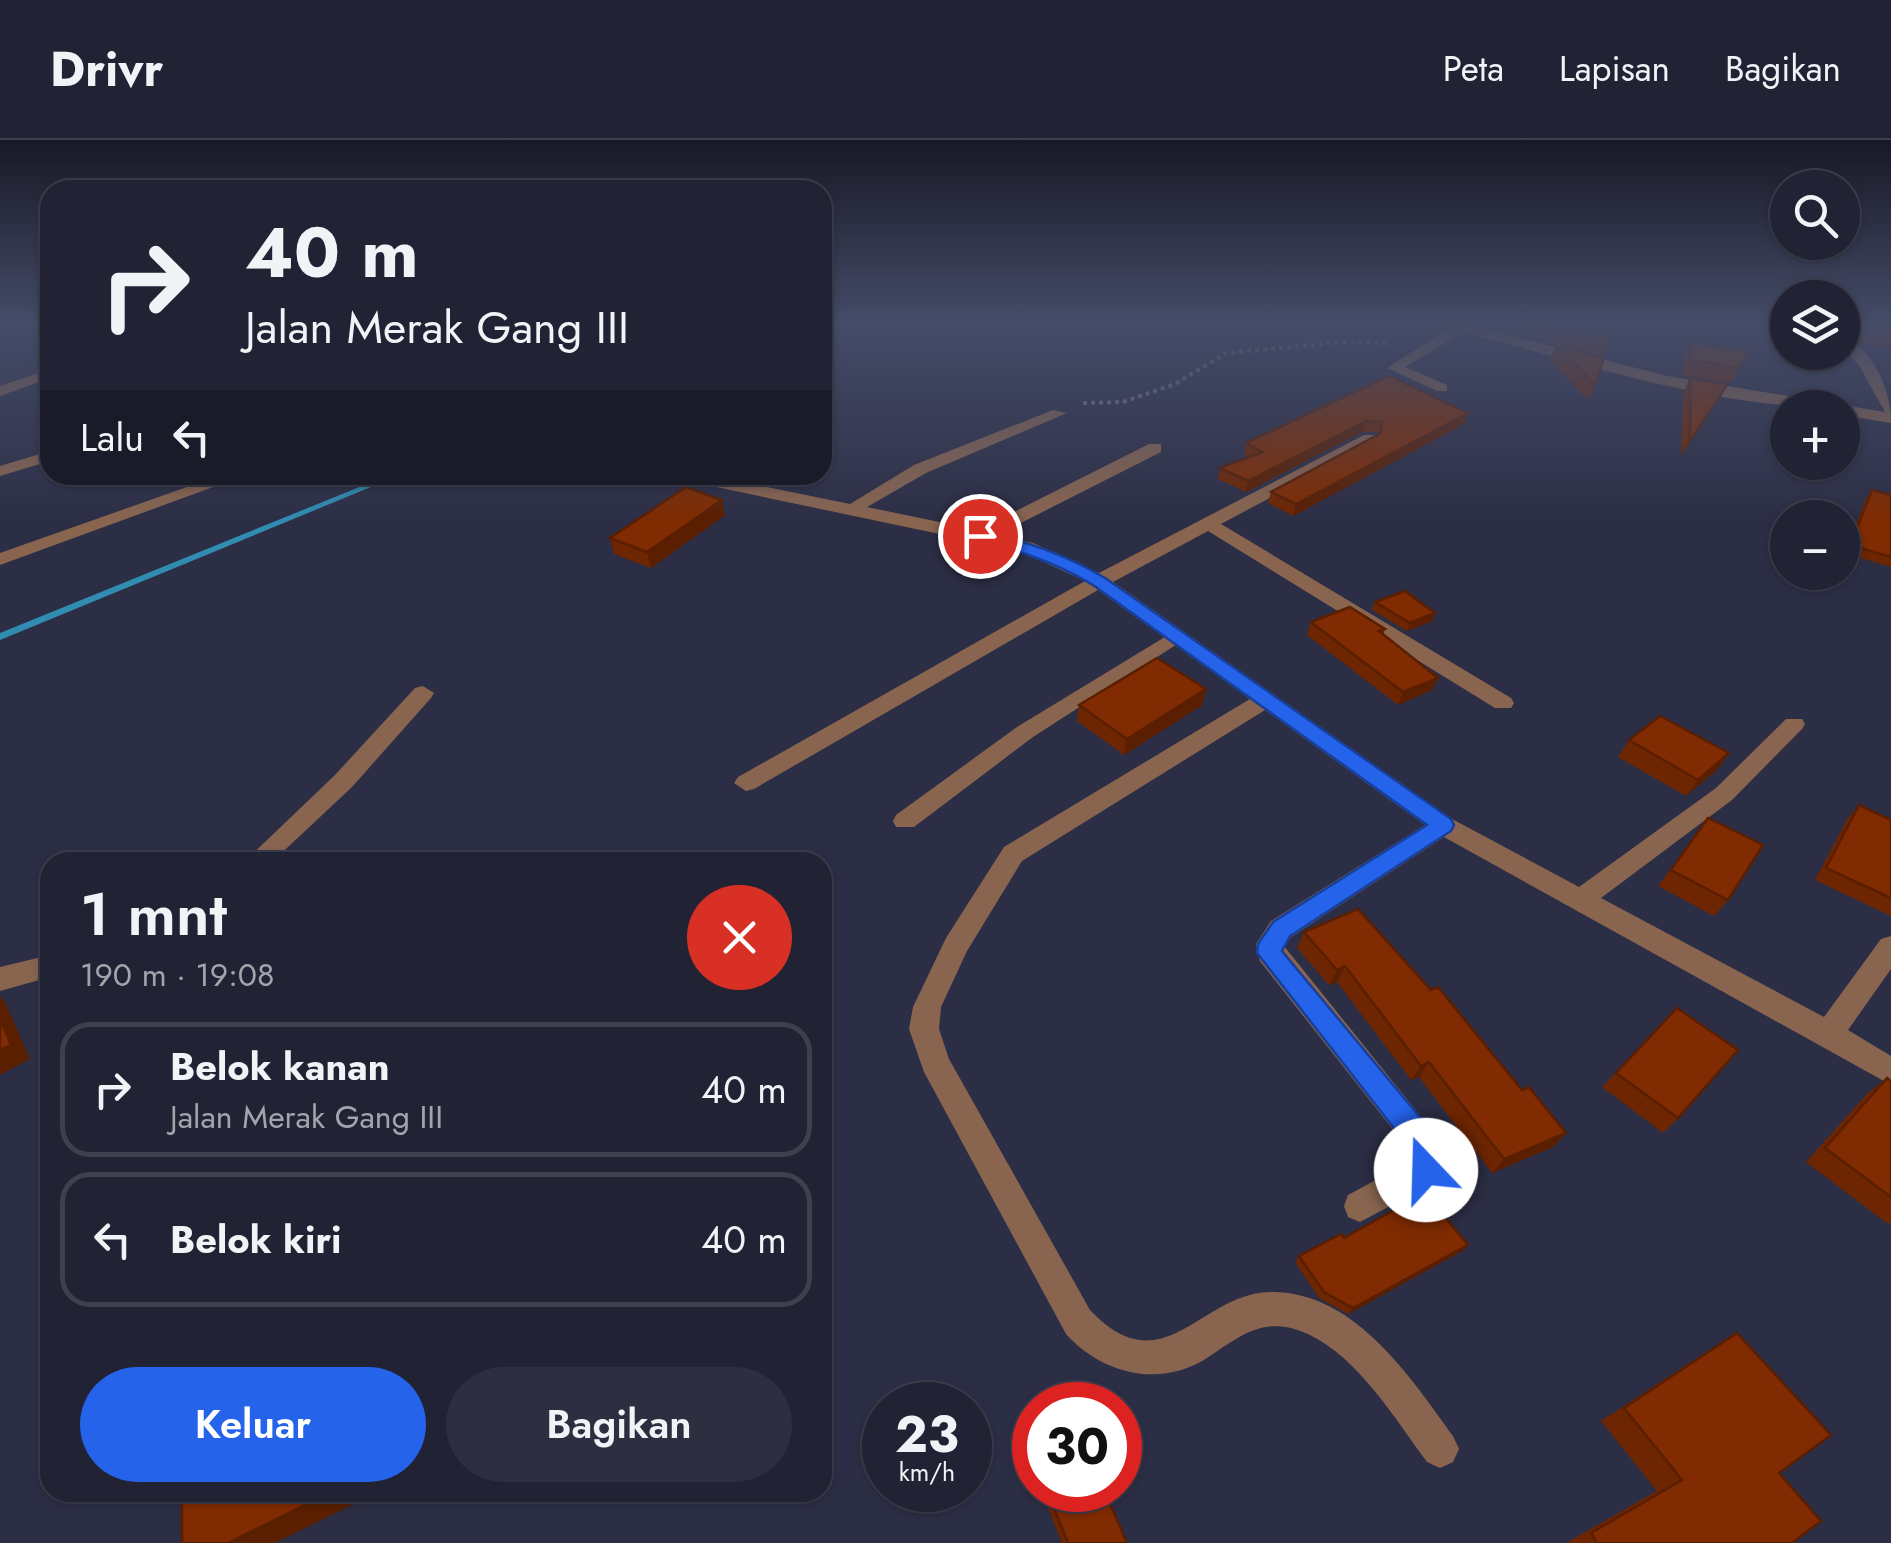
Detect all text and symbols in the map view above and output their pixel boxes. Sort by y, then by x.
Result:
text: Drivr [50,35,163,104]
text: Peta [1443,44,1504,94]
text: Lapisan [1559,44,1670,94]
text: Bagikan [1725,44,1841,94]
map controls [1770,170,1860,590]
button: search [1770,170,1860,260]
text: 40 m [245,202,419,303]
icon: right [80,220,210,350]
button: layers [1770,280,1860,370]
text: Jalan Merak Gang III [245,295,629,360]
button: + [1770,390,1860,480]
text: Lalu [80,410,144,465]
icon: left [164,410,219,465]
pin [938,494,1023,579]
button: − [1770,500,1860,590]
icon: arrive [953,509,1008,564]
text: 1 mnt [80,871,227,958]
button: close [687,885,792,990]
text: 190 m · 19:08 [80,952,275,998]
text: Belok kanan [170,1039,390,1094]
icon: right [85,1062,140,1117]
text: 40 m [701,1062,787,1117]
text: Jalan Merak Gang III [170,1094,443,1140]
position arrow [1374,1118,1478,1222]
icon: left [85,1212,140,1267]
text: Belok kiri [170,1212,342,1267]
text: 40 m [701,1212,787,1267]
button: Keluar [80,1367,426,1482]
button: Bagikan [446,1367,792,1482]
speed limit sign: 30 [1012,1382,1142,1512]
text: 23 [895,1398,959,1471]
text: km/h [899,1454,955,1490]

